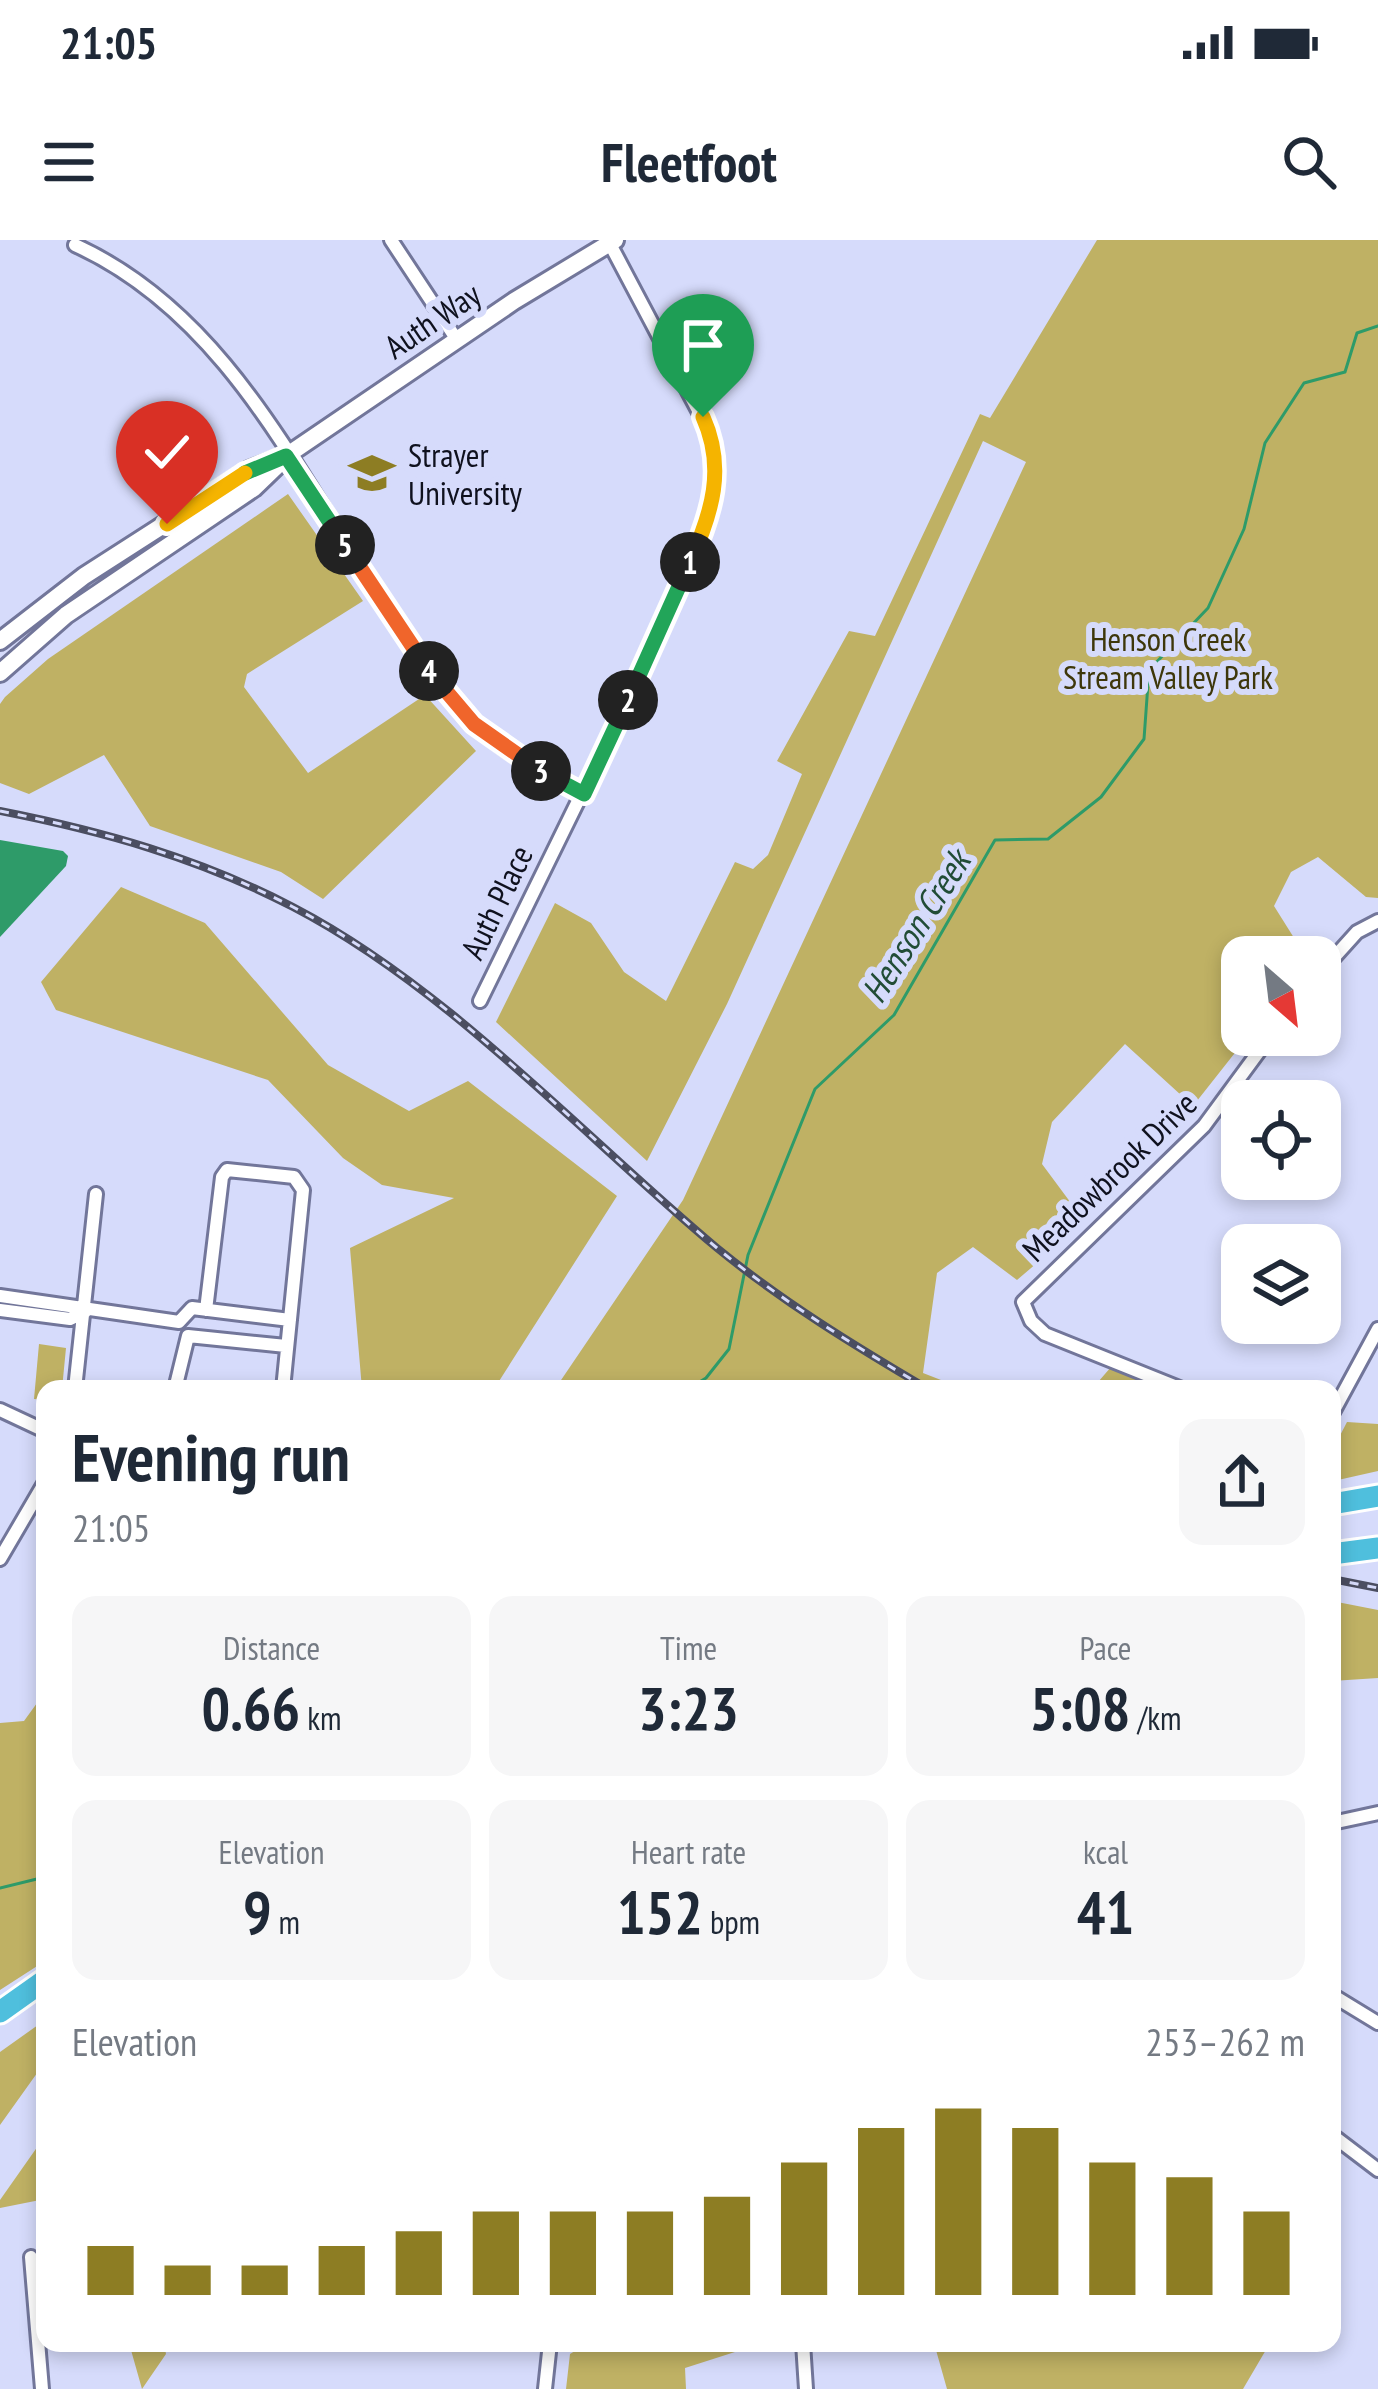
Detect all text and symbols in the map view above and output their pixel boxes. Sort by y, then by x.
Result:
text: 21:05 [60,13,157,71]
text: Fleetfoot [601,127,777,197]
icon: menu [36,129,102,195]
icon: search [1276,129,1342,195]
street label: Auth Way [376,272,489,368]
pin [652,294,754,417]
icon: arrive [670,312,736,378]
pin [116,401,218,524]
icon: check [134,419,200,485]
place label: Strayer University [408,433,523,514]
school or university icon: Strayer University [347,448,397,498]
pin: 5 [315,515,375,575]
text: 5 [337,523,353,566]
pin: 1 [660,532,720,592]
text: 1 [682,540,698,583]
park label: Henson Creek Stream Valley Park [1063,617,1273,698]
pin: 4 [399,641,459,701]
text: 4 [421,649,437,692]
pin: 2 [598,670,658,730]
text: 2 [620,678,636,721]
pin: 3 [511,741,571,801]
text: 3 [533,749,549,792]
street label: Auth Place [450,838,542,966]
water label: Henson Creek [850,838,982,1011]
north arrow [1221,936,1341,1056]
map controls [1221,936,1341,1344]
button: locate [1221,1080,1341,1200]
street label: Meadowbrook Drive [1013,1082,1205,1270]
button: layers [1221,1224,1341,1344]
text: Evening run [72,1414,350,1499]
button: share [1179,1419,1305,1545]
text: 21:05 [72,1502,150,1553]
text: Distance [223,1626,320,1669]
text: Time [660,1626,717,1669]
text: Pace [1079,1626,1132,1669]
text: 0.66 [201,1669,300,1747]
text: 3:23 [638,1669,739,1747]
text: 5:08 [1029,1669,1131,1747]
text: km [300,1696,342,1739]
text: /km [1131,1696,1182,1739]
text: Elevation [219,1830,324,1873]
text: Heart rate [631,1830,746,1873]
text: kcal [1083,1830,1128,1873]
text: 9 [243,1873,272,1951]
text: 152 [617,1873,703,1951]
text: 41 [1077,1873,1134,1951]
text: m [272,1900,300,1943]
text: bpm [703,1900,760,1943]
text: Elevation [72,2016,197,2067]
text: 253–262 m [1145,2016,1305,2067]

